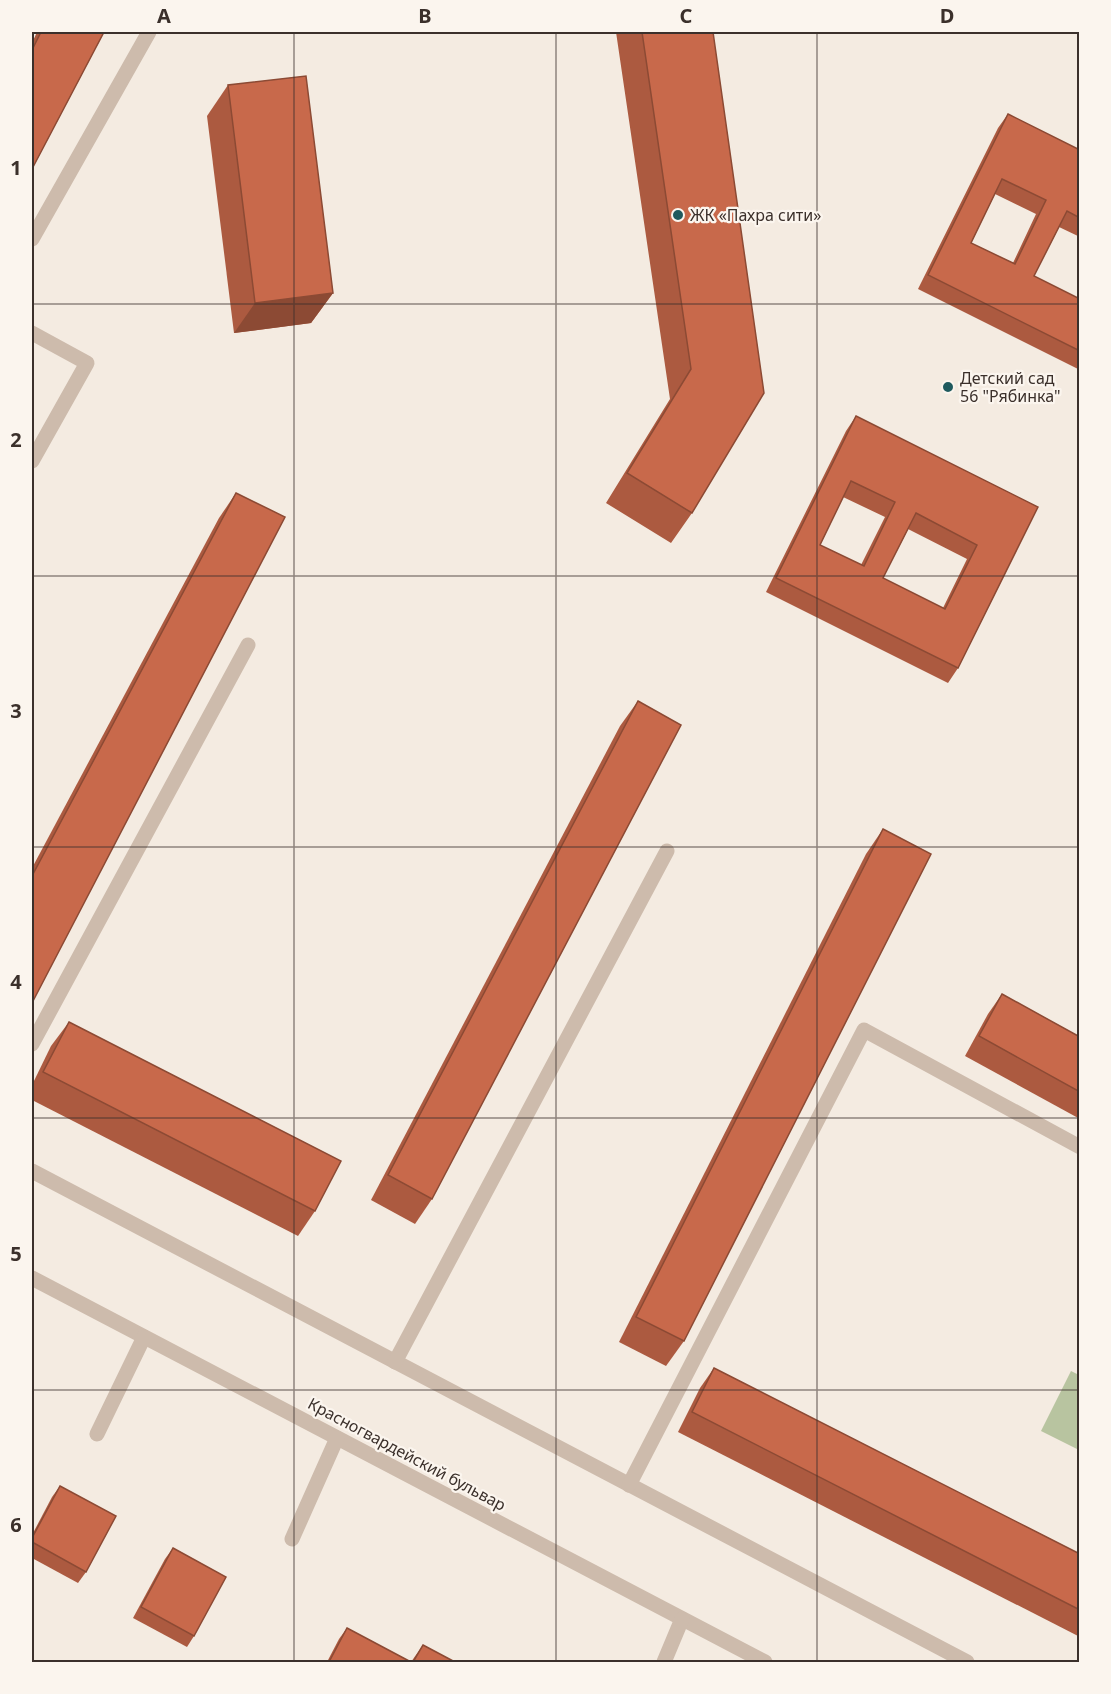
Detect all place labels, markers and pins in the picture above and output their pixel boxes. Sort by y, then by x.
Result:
place label: ЖК «Пахра сити» [690,204,821,226]
marker: ЖК «Пахра сити» [671,208,685,222]
place label: Детский сад 56 "Рябинка" [960,367,1061,407]
marker: Детский сад 56 "Рябинка" [941,380,955,394]

